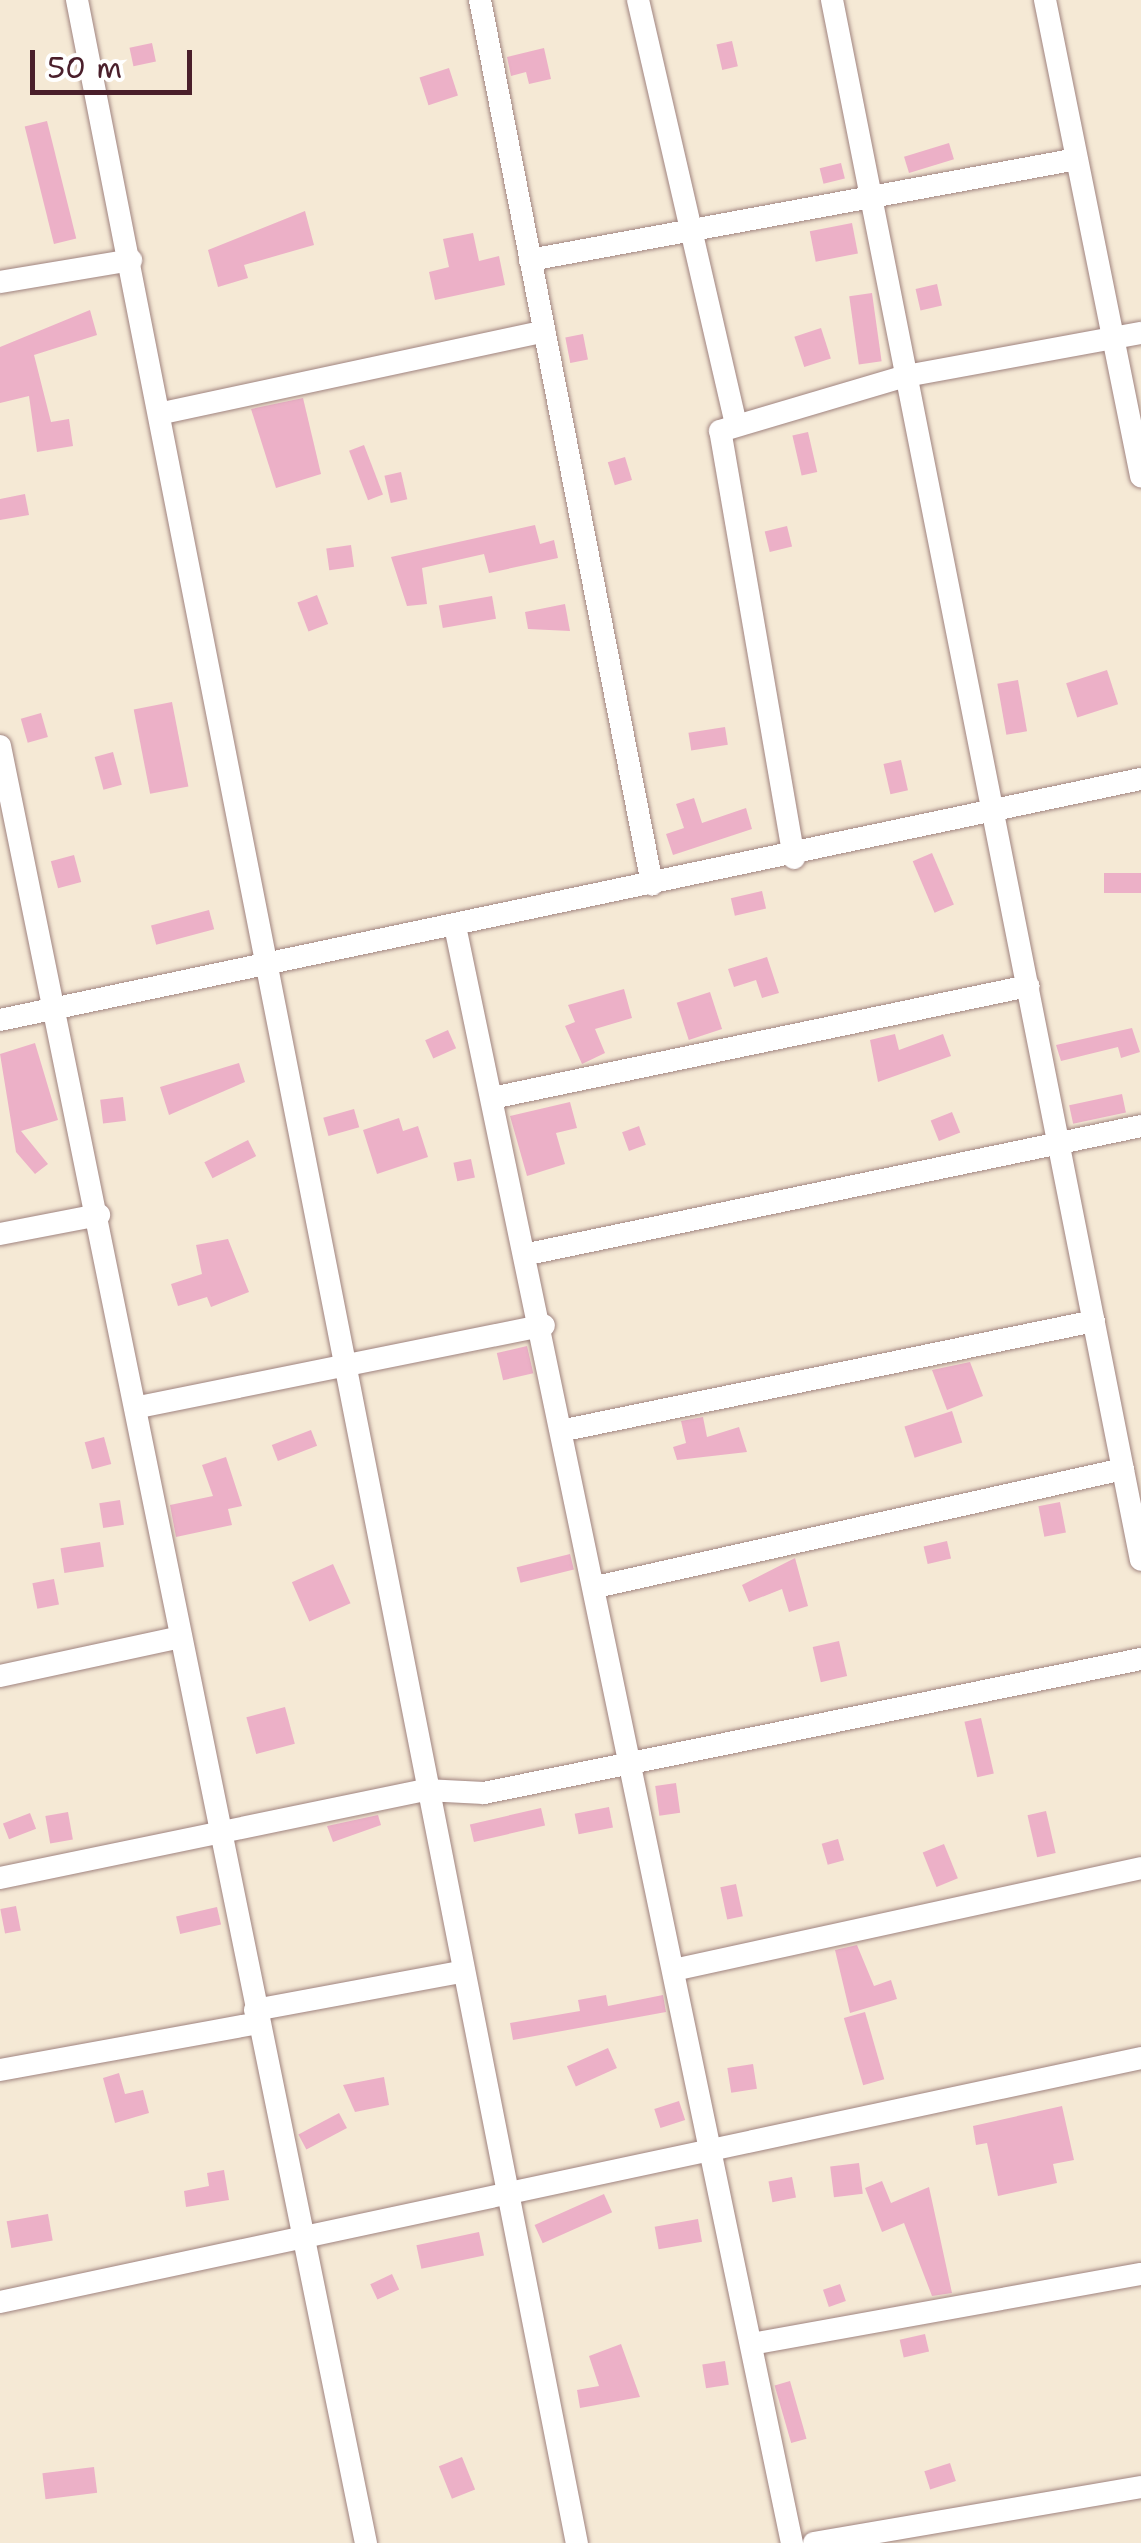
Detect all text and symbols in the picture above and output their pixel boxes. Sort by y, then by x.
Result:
scale bar [35,30,198,92]
text: 50 m [47,47,122,88]

